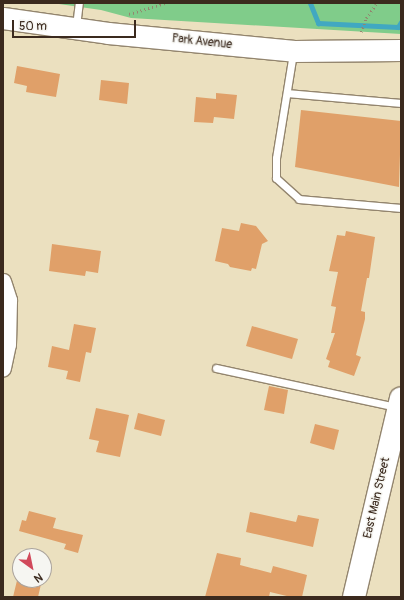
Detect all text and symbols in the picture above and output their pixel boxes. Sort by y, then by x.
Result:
scale bar [14,12,138,38]
text: 50 m [19,19,47,34]
street label: Park Avenue [171,32,233,52]
street label: East Main Street [361,456,393,540]
north arrow [12,548,52,588]
text: N [32,570,45,585]

